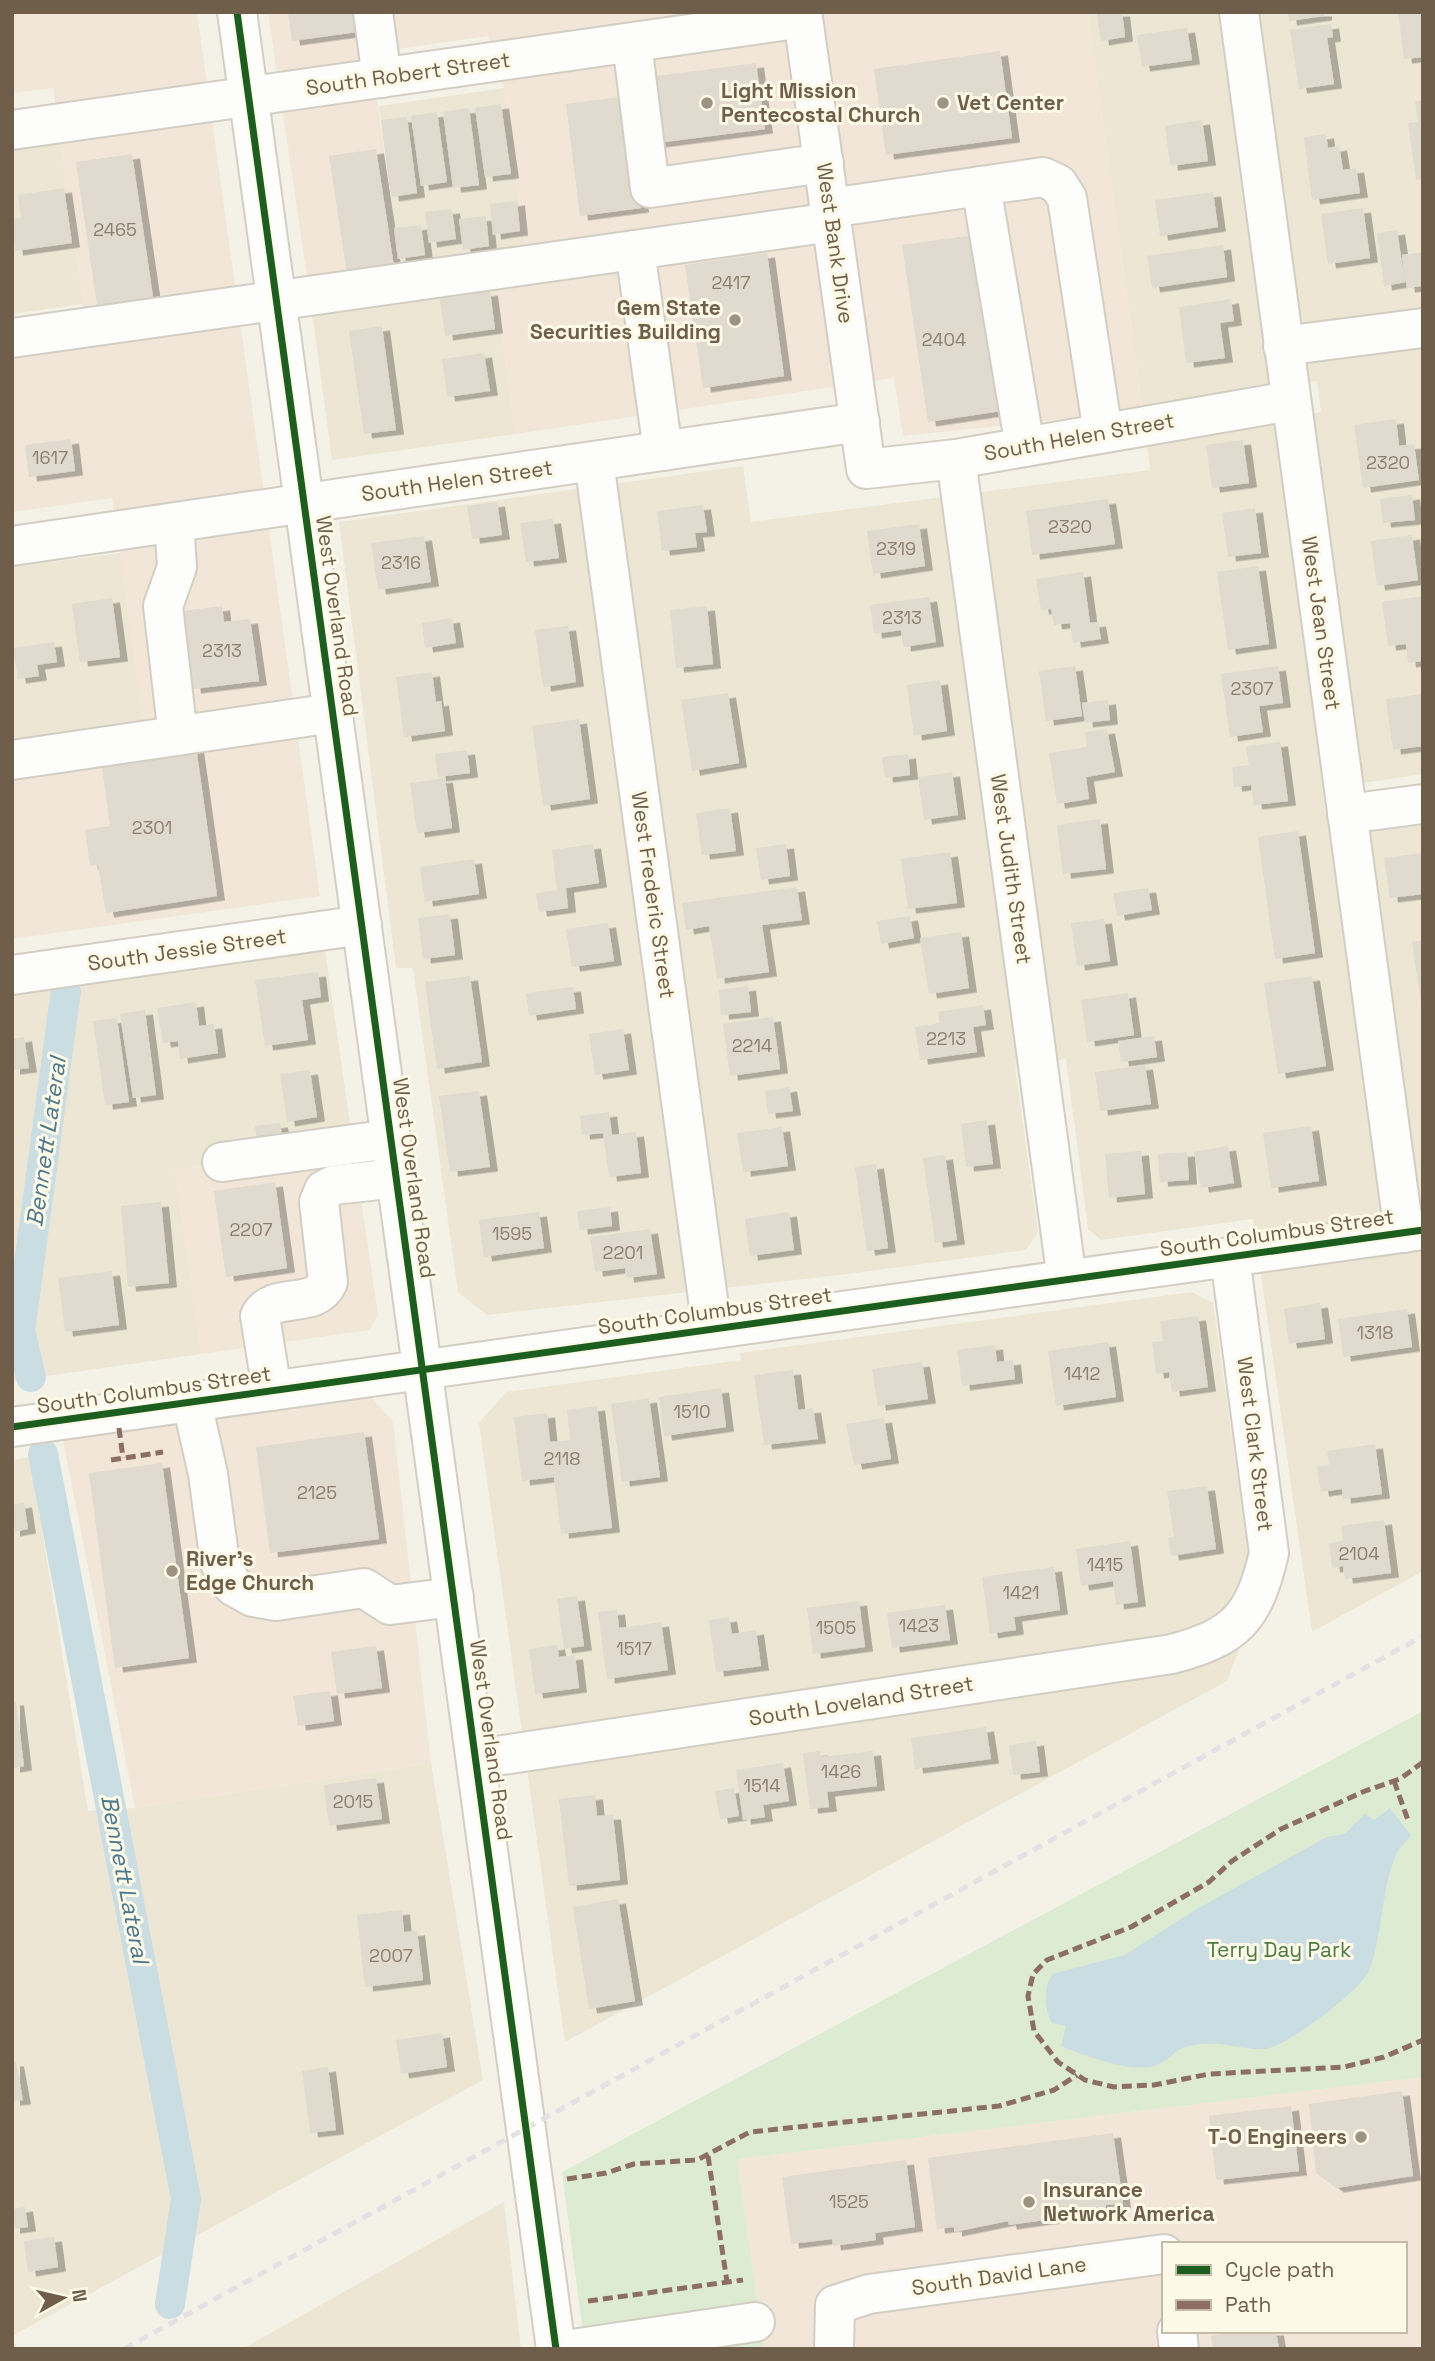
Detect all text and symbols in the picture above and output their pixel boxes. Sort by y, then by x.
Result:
street label: South Robert Street [304,46,512,101]
place label: Light Mission Pentecostal Church [721,77,921,128]
place label: Vet Center [957,89,1064,116]
marker: Light Mission Pentecostal Church [699,95,715,111]
marker: Vet Center [935,95,951,111]
street label: West Bank Drive [811,161,860,325]
house number: 2465 [93,218,137,241]
house number: 2417 [712,271,750,294]
place label: Gem State Securities Building [530,294,721,345]
marker: Gem State Securities Building [727,312,743,328]
house number: 2404 [922,328,966,351]
street label: South Helen Street [982,406,1176,467]
house number: 1617 [32,446,68,469]
house number: 2320 [1366,451,1410,474]
street label: South Helen Street [360,454,554,507]
street label: West Overland Road [310,514,365,718]
house number: 2320 [1048,515,1092,538]
street label: West Jean Street [1296,534,1347,712]
house number: 2319 [876,537,916,560]
house number: 2316 [381,551,421,574]
house number: 2313 [882,606,922,629]
house number: 2313 [202,639,242,662]
house number: 2307 [1230,677,1274,700]
street label: West Judith Street [985,772,1038,966]
street label: West Frederic Street [626,790,681,1000]
house number: 2301 [132,816,172,839]
street label: South Jessie Street [86,922,288,977]
house number: 2213 [926,1027,966,1050]
house number: 2214 [732,1034,772,1057]
water label: Bennett Lateral [19,1053,73,1229]
street label: West Overland Road [387,1076,442,1280]
street label: South Columbus Street [1158,1203,1396,1262]
house number: 2207 [229,1218,273,1241]
house number: 1595 [492,1222,532,1245]
house number: 2201 [603,1241,643,1264]
street label: South Columbus Street [596,1281,834,1340]
house number: 1318 [1357,1321,1393,1344]
street label: West Clark Street [1231,1355,1280,1533]
street label: South Columbus Street [35,1360,273,1419]
house number: 1412 [1064,1362,1100,1385]
house number: 1510 [673,1400,711,1423]
house number: 2118 [543,1447,581,1470]
house number: 2125 [297,1481,337,1504]
house number: 2104 [1338,1542,1380,1565]
place label: River's Edge Church [186,1545,314,1596]
house number: 1415 [1087,1553,1123,1576]
marker: River's Edge Church [164,1563,180,1579]
house number: 1421 [1002,1581,1040,1604]
house number: 1423 [899,1614,939,1637]
house number: 1505 [816,1616,856,1639]
house number: 1517 [616,1637,652,1660]
street label: West Overland Road [464,1638,519,1842]
street label: South Loveland Street [747,1669,975,1732]
house number: 1426 [821,1760,861,1783]
house number: 1514 [744,1774,780,1797]
house number: 2015 [333,1790,373,1813]
water label: Bennett Lateral [94,1792,156,1968]
park label: Terry Day Park [1207,1936,1351,1963]
house number: 2007 [369,1944,413,1967]
place label: T-O Engineers [1208,2123,1347,2150]
marker: T-O Engineers [1353,2129,1369,2145]
place label: Insurance Network America [1043,2176,1215,2227]
house number: 1525 [829,2190,869,2213]
marker: Insurance Network America [1021,2194,1037,2210]
legend [1162,2242,1407,2333]
street label: South David Lane [910,2250,1088,2301]
text: Cycle path [1225,2256,1334,2283]
north arrow [28,2263,98,2333]
text: N [66,2288,93,2304]
text: Path [1225,2291,1271,2318]

